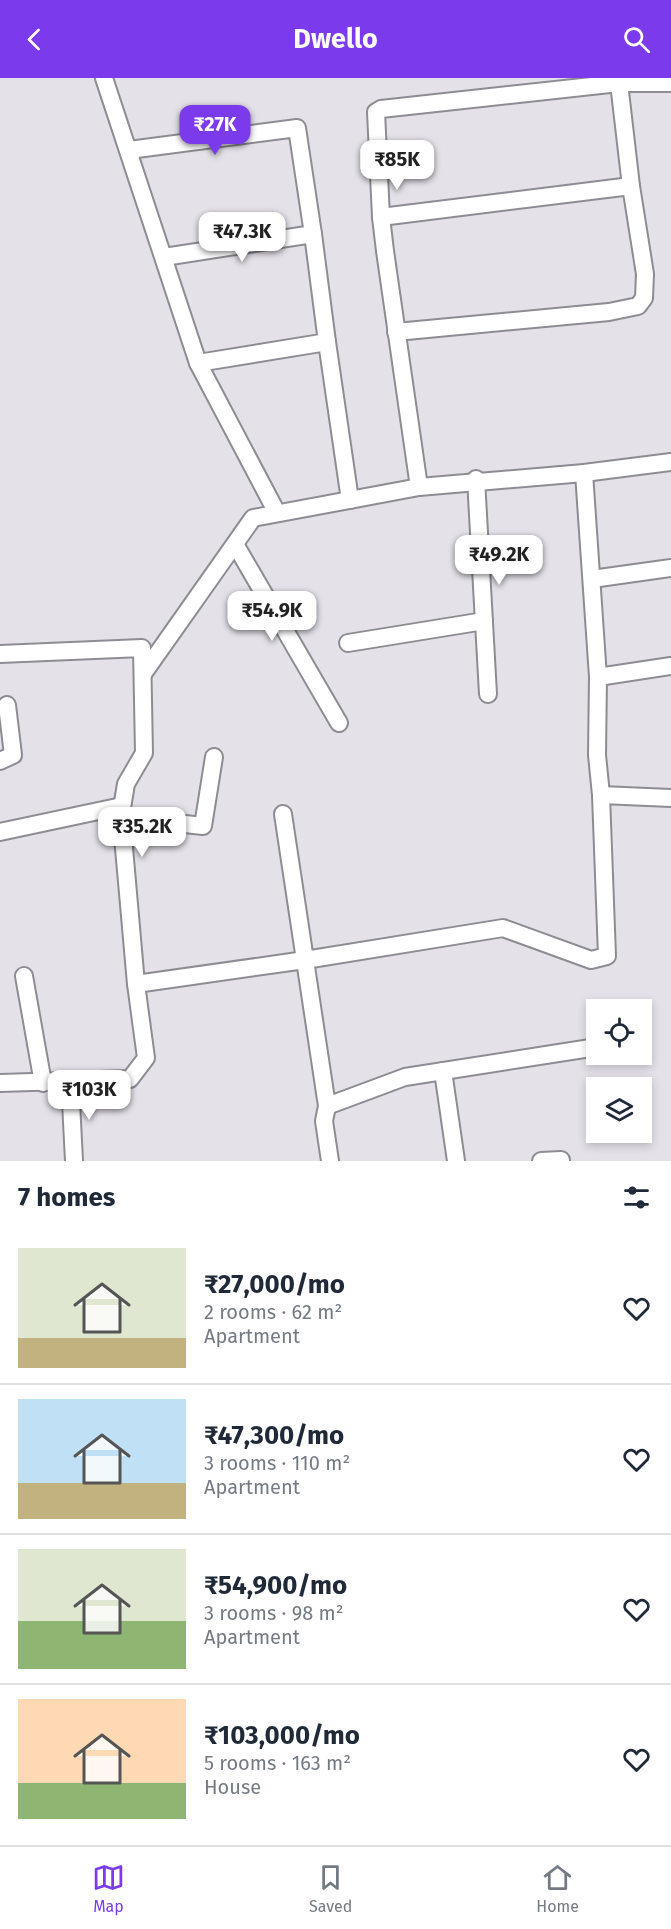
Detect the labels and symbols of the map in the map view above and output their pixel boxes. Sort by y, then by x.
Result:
pin: ₹27K [179,105,251,156]
pin: ₹85K [361,140,433,191]
pin: ₹47.3K [193,212,291,263]
pin: ₹49.2K [450,535,548,586]
pin: ₹54.9K [223,591,321,642]
pin: ₹35.2K [93,807,191,858]
pin: ₹103K [47,1070,131,1121]

